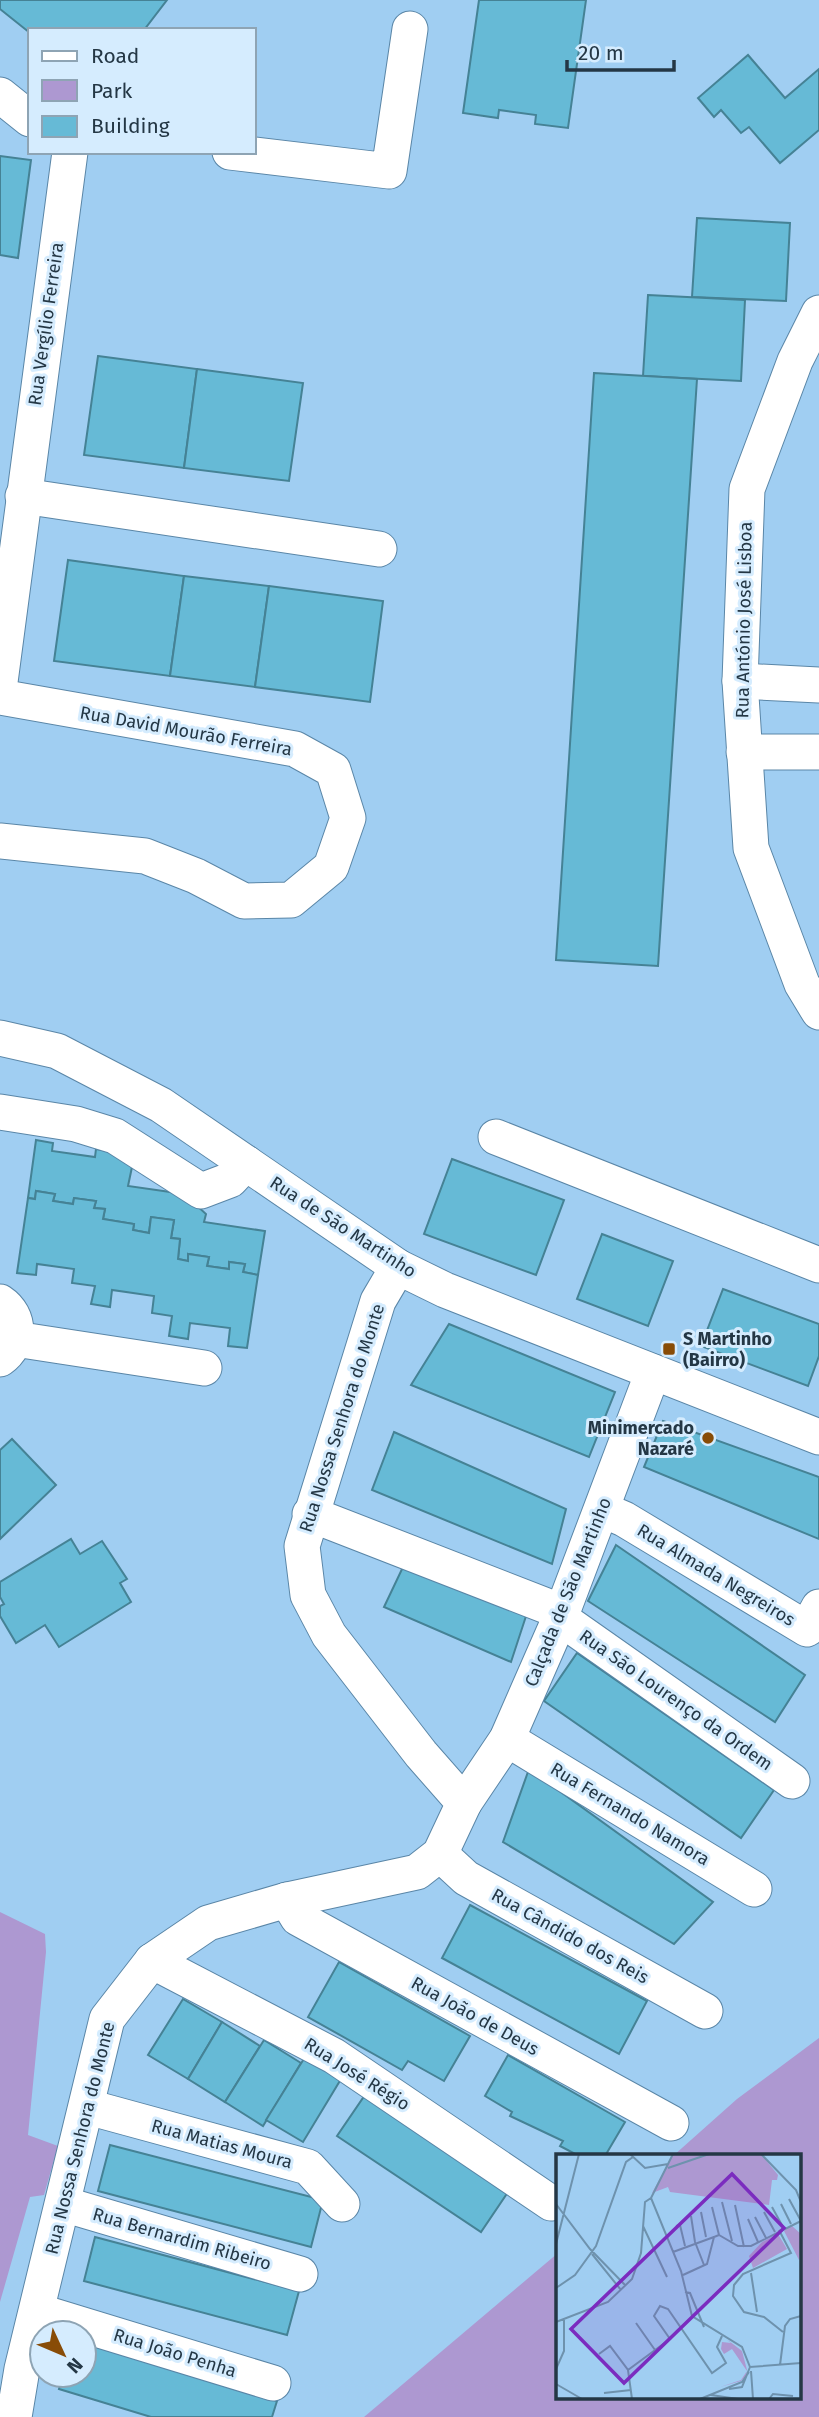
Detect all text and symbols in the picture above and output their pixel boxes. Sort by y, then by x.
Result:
legend [28,28,256,154]
scale bar [567,28,674,72]
text: 20 m [578,40,624,66]
text: Road [91,43,139,69]
text: Park [91,78,133,104]
text: Building [91,113,170,139]
street label: Rua Vergílio Ferreira [24,241,68,407]
street label: Rua António José Lisboa [731,521,757,719]
street label: Rua David Mourão Ferreira [78,701,294,761]
street label: Rua de São Martinho [266,1171,420,1283]
street label: Rua Nossa Senhora do Monte [295,1301,389,1535]
place label: S Martinho (Bairro) [683,1328,772,1371]
marker: S Martinho (Bairro) [661,1341,677,1357]
place label: Minimercado Nazaré [588,1417,694,1460]
marker: Minimercado Nazaré [700,1430,716,1446]
street label: Calçada de São Martinho [520,1494,616,1690]
street label: Rua Almada Negreiros [633,1519,799,1631]
street label: Rua São Lourenço da Ordem [575,1625,777,1775]
street label: Rua Fernando Namora [546,1758,714,1870]
street label: Rua Cândido dos Reis [488,1884,652,1988]
street label: Rua João de Deus [407,1972,543,2060]
street label: Rua Nossa Senhora do Monte [40,2019,120,2257]
street label: Rua José Régio [300,2033,414,2115]
street label: Rua Matias Moura [149,2115,295,2173]
inset map [556,2154,802,2400]
street label: Rua Bernardim Ribeiro [90,2203,274,2275]
north arrow [28,2319,98,2389]
street label: Rua João Penha [111,2324,239,2382]
text: N [62,2353,88,2378]

